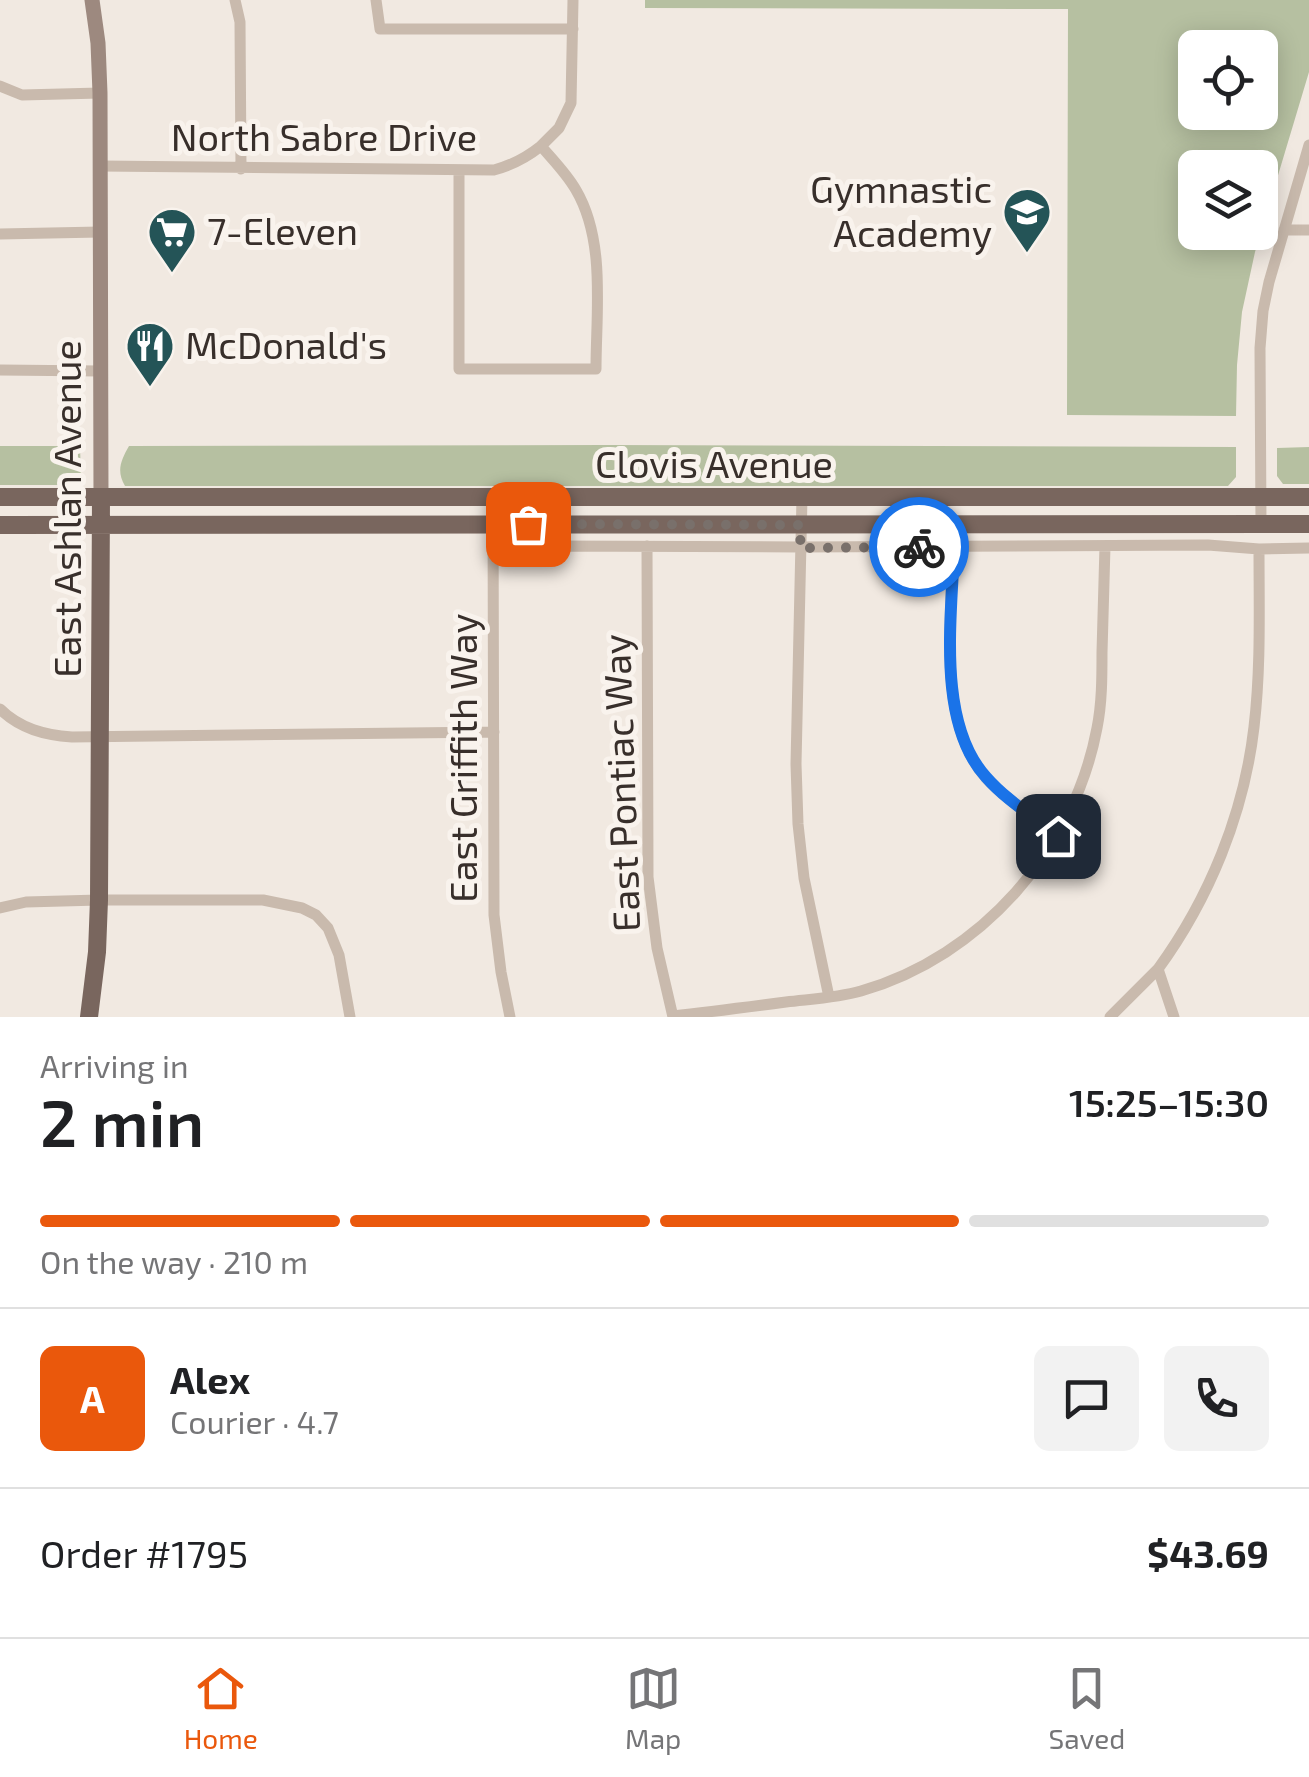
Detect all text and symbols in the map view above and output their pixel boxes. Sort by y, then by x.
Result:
map controls [1178,30,1278,250]
button: locate [1178,30,1278,130]
street label: North Sabre Drive [171,113,477,159]
button: layers [1178,150,1278,250]
place label: Gymnastic Academy [810,165,992,255]
school or university icon: Gymnastic Academy [1001,186,1053,254]
supermarket icon: 7-Eleven [146,206,198,274]
place label: 7-Eleven [207,207,358,253]
restaurant icon: McDonald's [124,320,176,388]
place label: McDonald's [185,321,387,367]
street label: East Ashlan Avenue [43,340,89,678]
street label: Clovis Avenue [595,440,833,486]
pin [486,482,571,567]
icon: bag [501,497,556,552]
courier [869,497,969,597]
icon: bike [892,520,947,575]
street label: East Griffith Way [439,613,485,903]
street label: East Pontiac Way [592,633,648,933]
pin [1016,794,1101,879]
icon: home [1031,809,1086,864]
text: Arriving in [40,1046,189,1084]
text: 15:25–15:30 [1069,1079,1269,1125]
text: 2 min [40,1082,204,1160]
text: On the way · 210 m [40,1242,308,1280]
button: chat [1034,1346,1139,1451]
button: phone [1164,1346,1269,1451]
text: Alex [170,1356,250,1402]
text: A [80,1375,105,1421]
text: Courier · 4.7 [170,1402,339,1440]
text: Order #1795 [40,1530,248,1576]
text: $43.69 [1147,1530,1269,1576]
tab: Home [184,1661,258,1755]
tab: Map [625,1661,681,1755]
tab: Saved [1049,1661,1125,1755]

